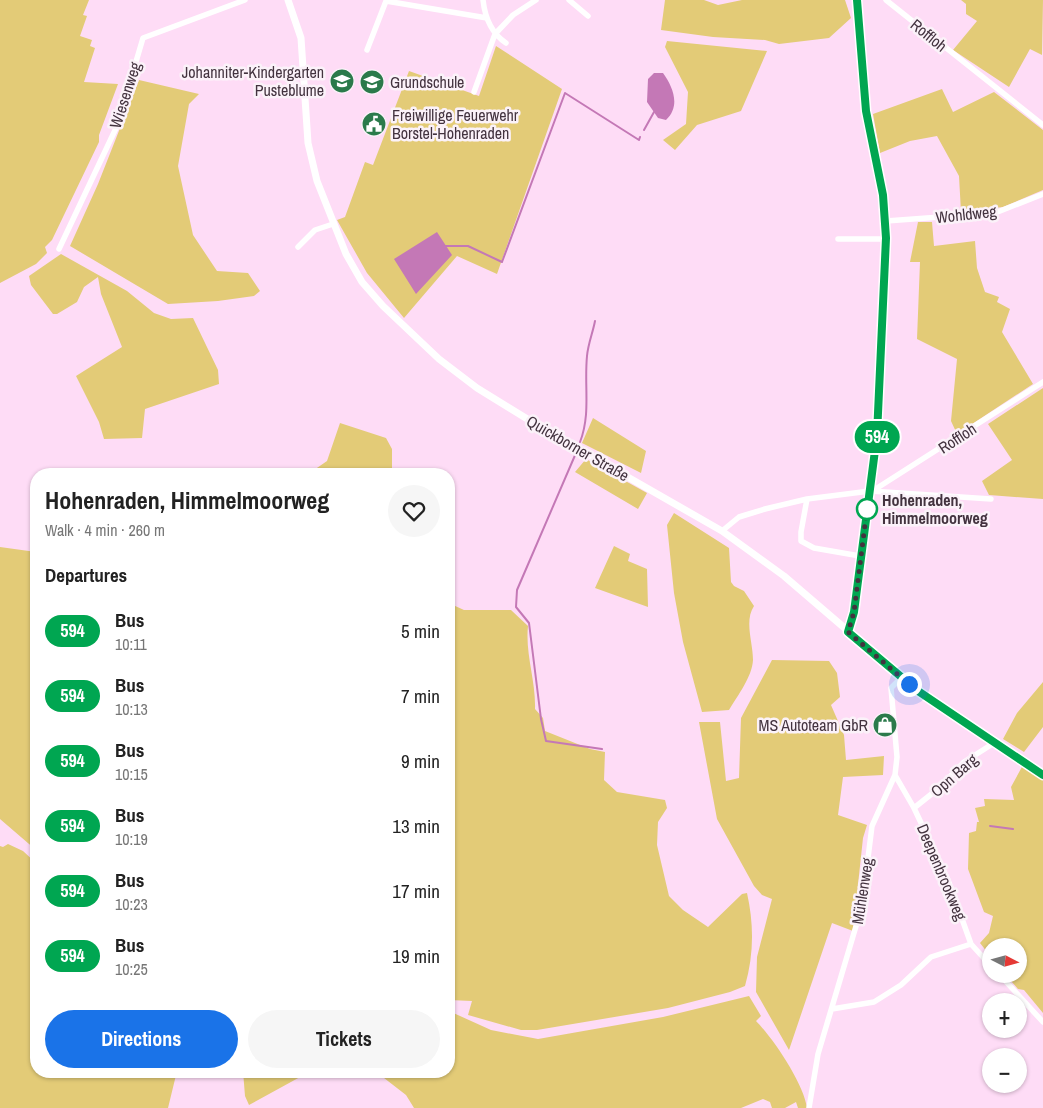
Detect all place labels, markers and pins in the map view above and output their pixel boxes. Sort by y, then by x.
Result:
place label: Johanniter-Kindergarten Pusteblume [182,61,324,101]
school or university icon: Johanniter-Kindergarten Pusteblume [329,68,355,94]
school or university icon: Grundschule [359,69,385,95]
place label: Grundschule [390,71,464,93]
place label: Freiwillige Feuerwehr Borstel-Hohenraden [392,104,519,144]
public building icon: Freiwillige Feuerwehr Borstel-Hohenraden [361,111,387,137]
place label: Hohenraden, Himmelmoorweg [882,489,988,529]
marker: Hohenraden, Himmelmoorweg [856,498,878,520]
shop icon: MS Autoteam GbR [872,712,898,738]
place label: MS Autoteam GbR [759,714,869,736]

